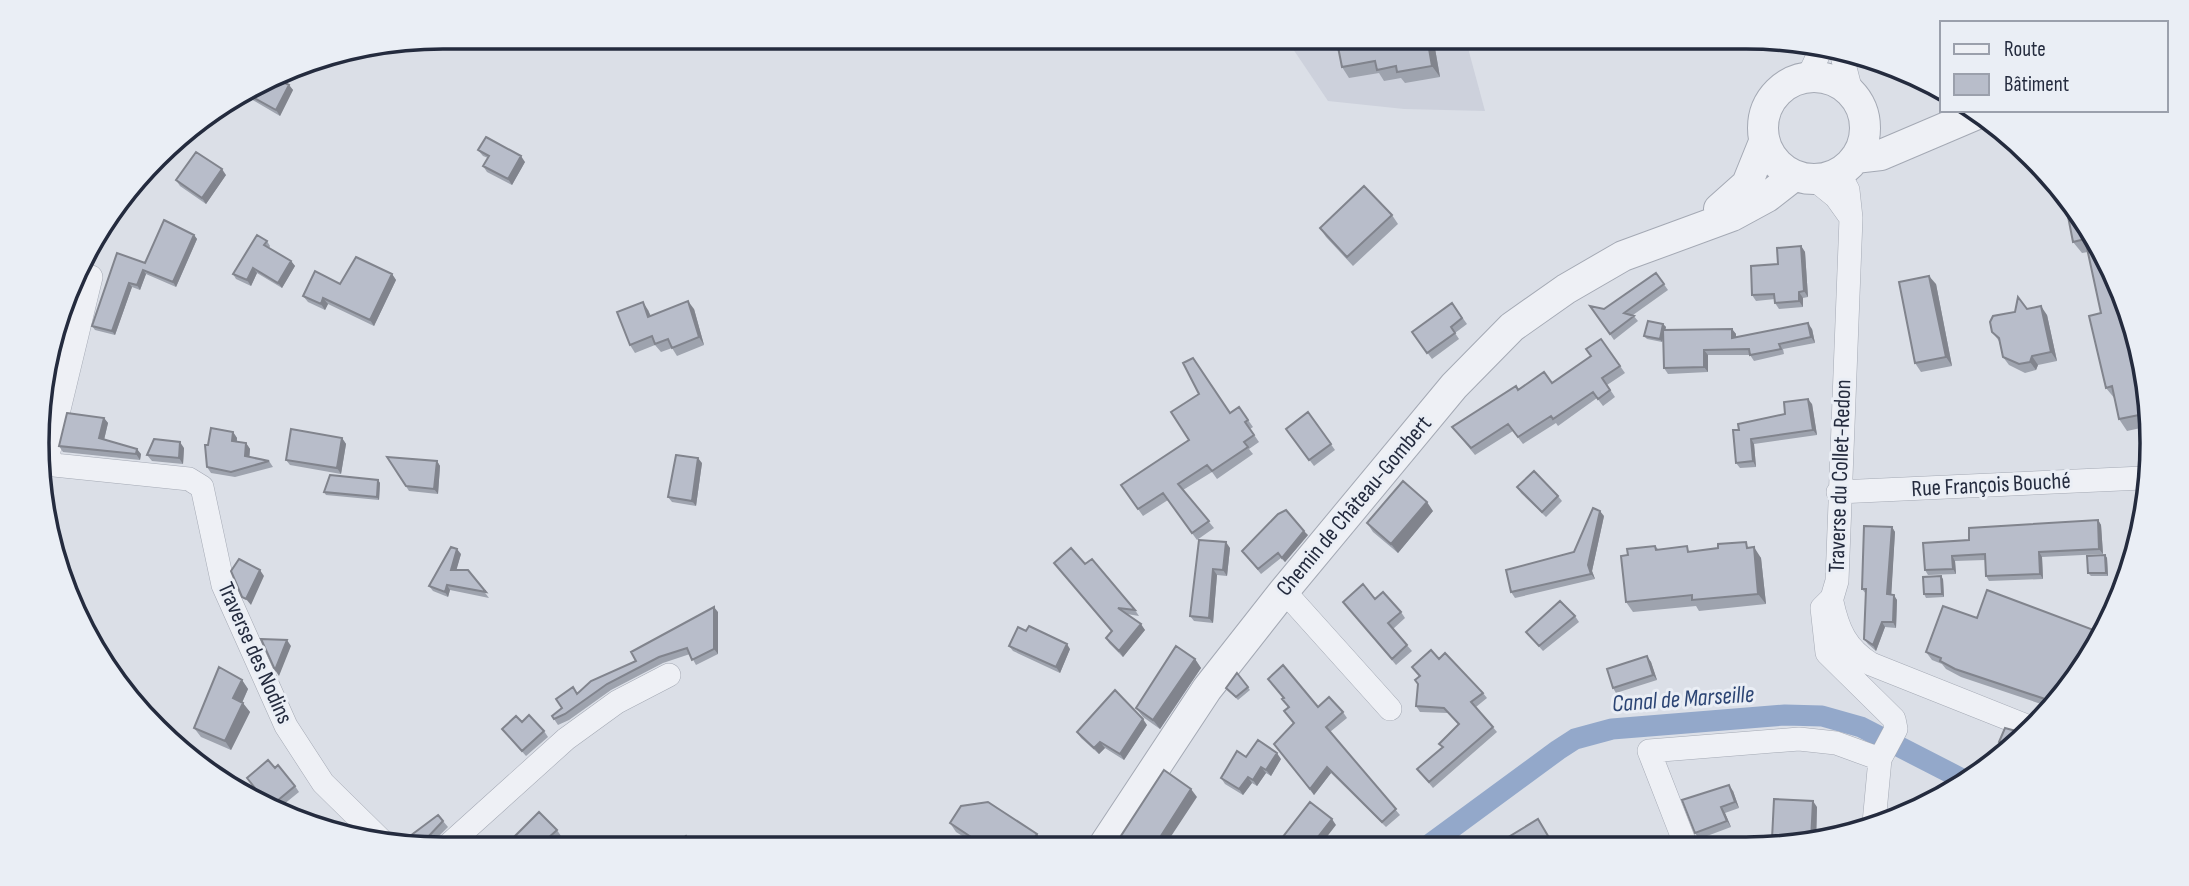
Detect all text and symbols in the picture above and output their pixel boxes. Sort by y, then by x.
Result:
legend [1940,21,2168,112]
text: Route [2004,37,2046,62]
text: Bâtiment [2004,72,2069,97]
street label: Traverse du Collet-Redon [1823,379,1857,573]
street label: Chemin de Château-Gombert [1270,410,1438,602]
street label: Rue François Bouché [1911,467,2071,503]
street label: Traverse des Nodins [211,578,299,728]
water label: Canal de Marseille [1611,680,1755,718]

